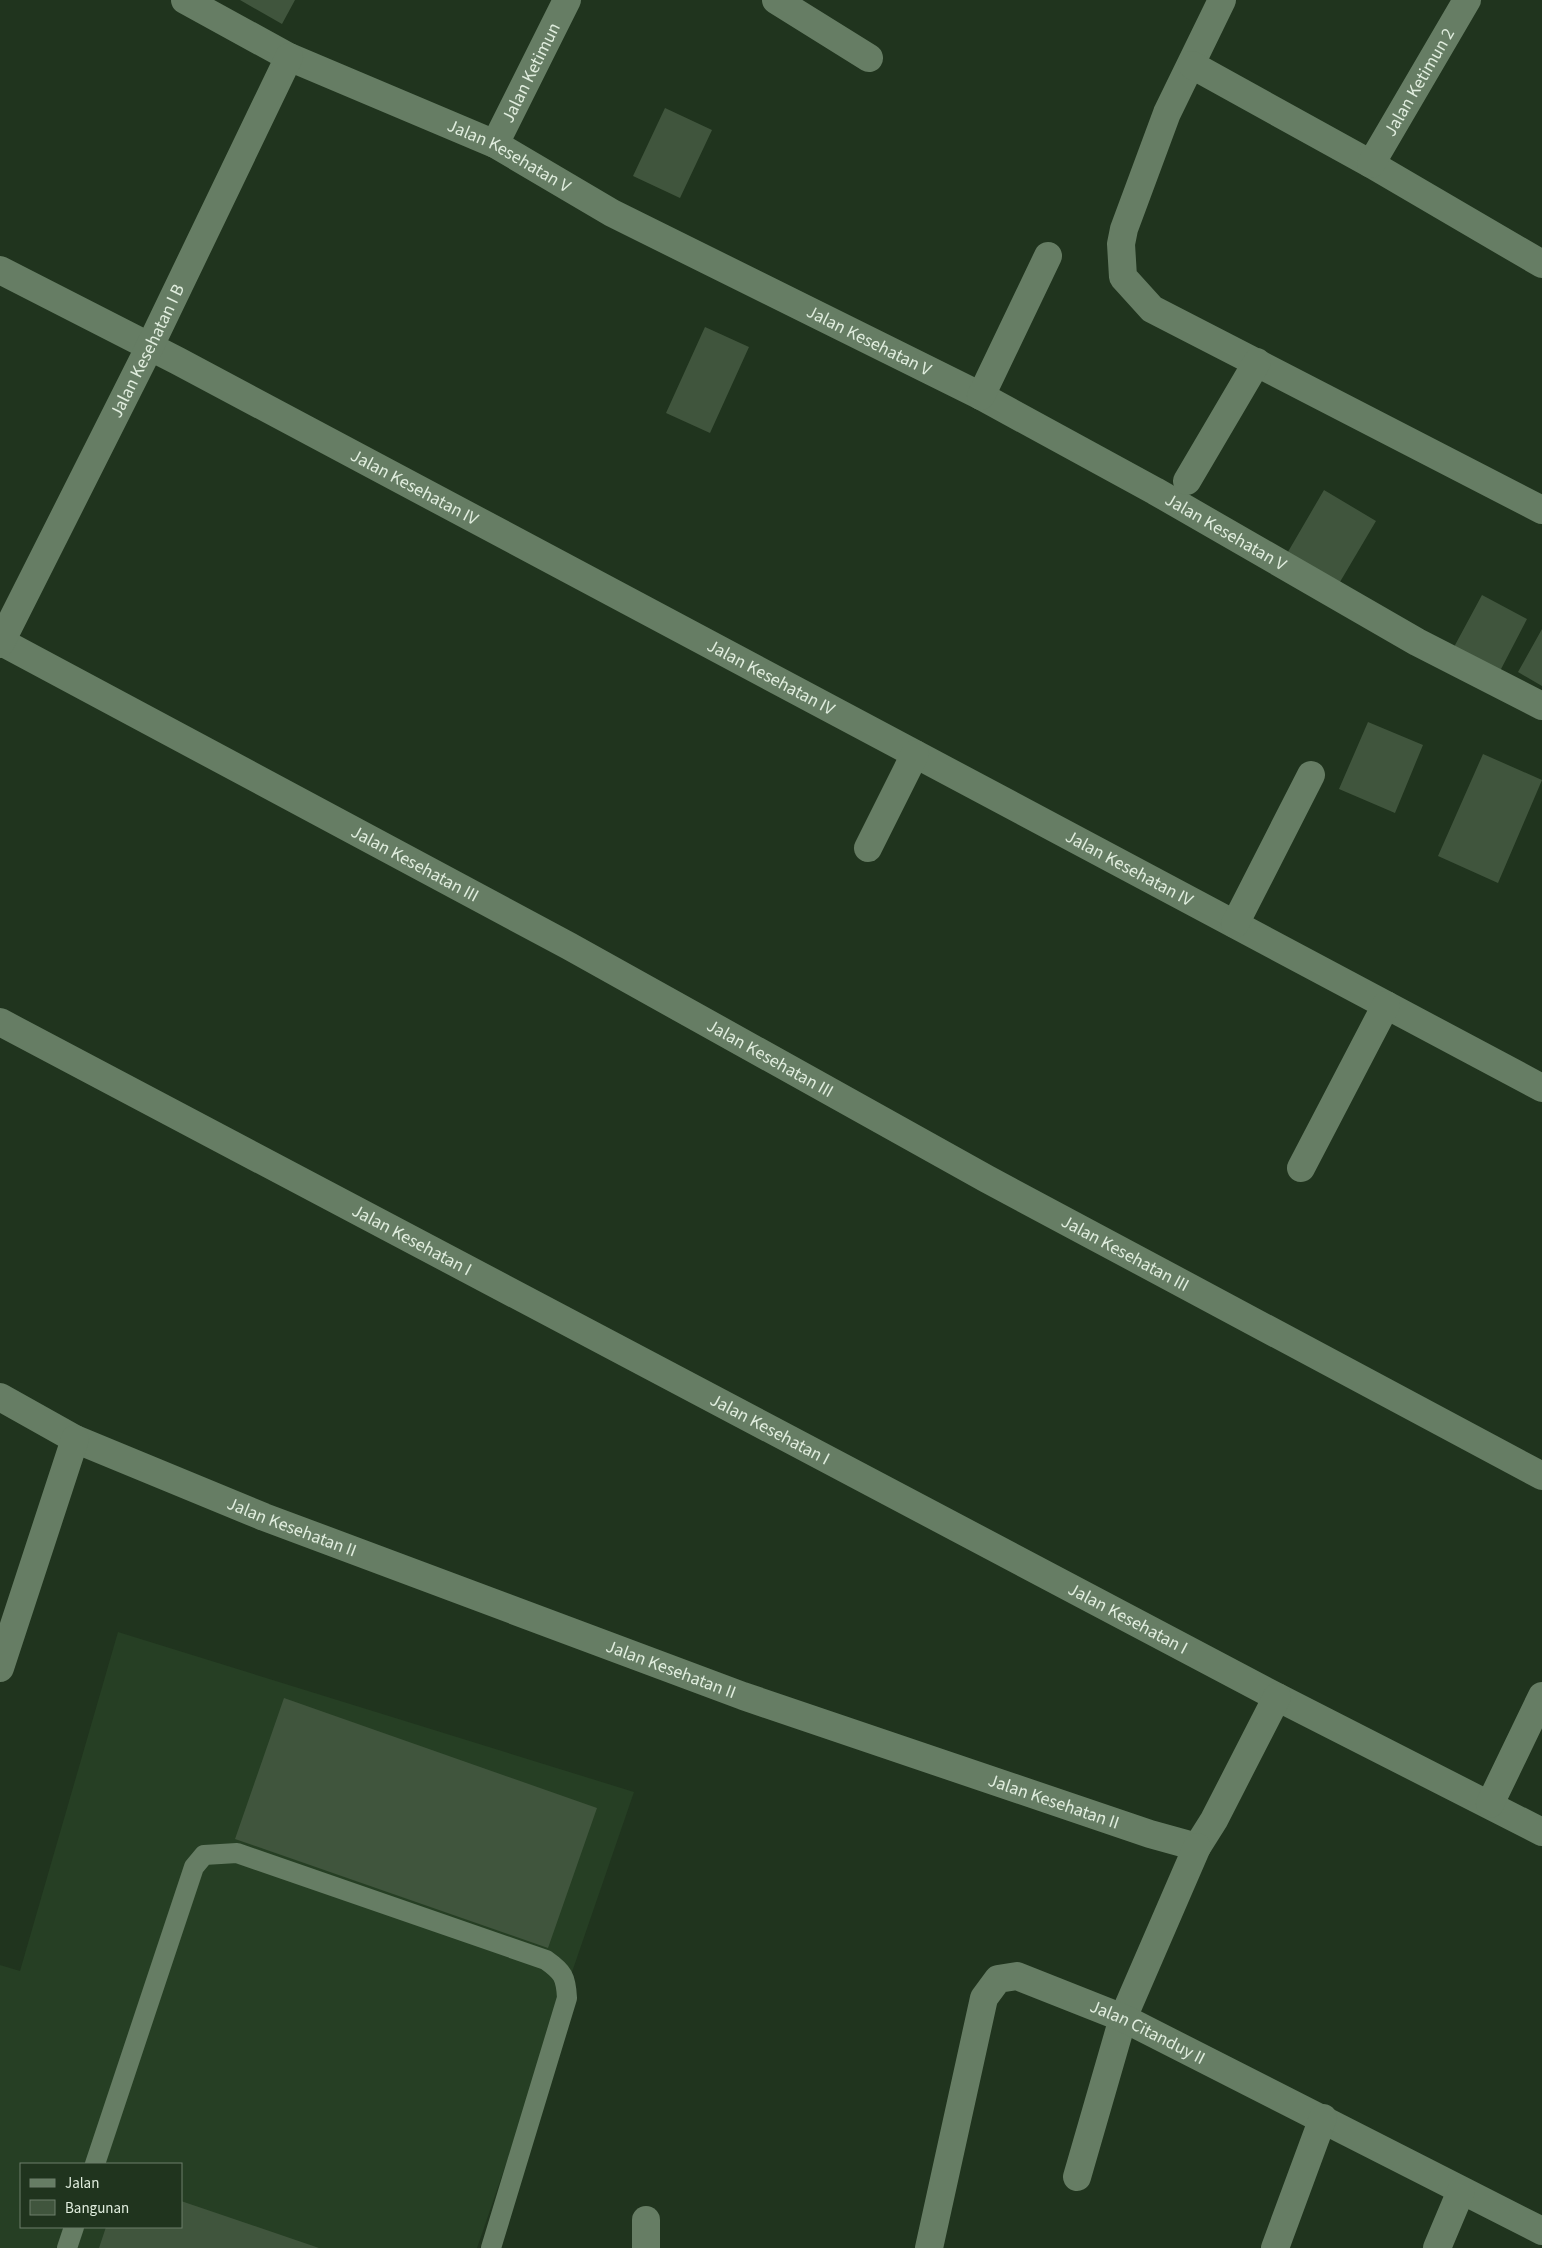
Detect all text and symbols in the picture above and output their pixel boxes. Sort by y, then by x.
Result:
street label: Jalan Ketimun [496,18,567,127]
street label: Jalan Ketimun 2 [1378,23,1461,141]
street label: Jalan Kesehatan V [443,113,576,199]
street label: Jalan Kesehatan I B [104,280,191,422]
street label: Jalan Kesehatan V [802,299,936,383]
street label: Jalan Kesehatan IV [346,443,483,532]
street label: Jalan Kesehatan V [1160,487,1292,578]
street label: Jalan Kesehatan IV [703,633,840,722]
street label: Jalan Kesehatan III [347,819,483,908]
street label: Jalan Kesehatan IV [1061,824,1198,913]
street label: Jalan Kesehatan III [702,1013,838,1104]
street label: Jalan Kesehatan I [347,1198,476,1282]
street label: Jalan Kesehatan III [1057,1209,1193,1298]
street label: Jalan Kesehatan I [706,1388,834,1471]
street label: Jalan Kesehatan II [223,1491,360,1563]
street label: Jalan Kesehatan I [1064,1577,1192,1661]
street label: Jalan Kesehatan II [602,1634,739,1705]
street label: Jalan Kesehatan II [985,1768,1123,1836]
street label: Jalan Citanduy II [1086,1994,1209,2071]
legend [20,2163,182,2228]
text: Jalan [65,2173,99,2194]
text: Bangunan [65,2198,129,2219]

